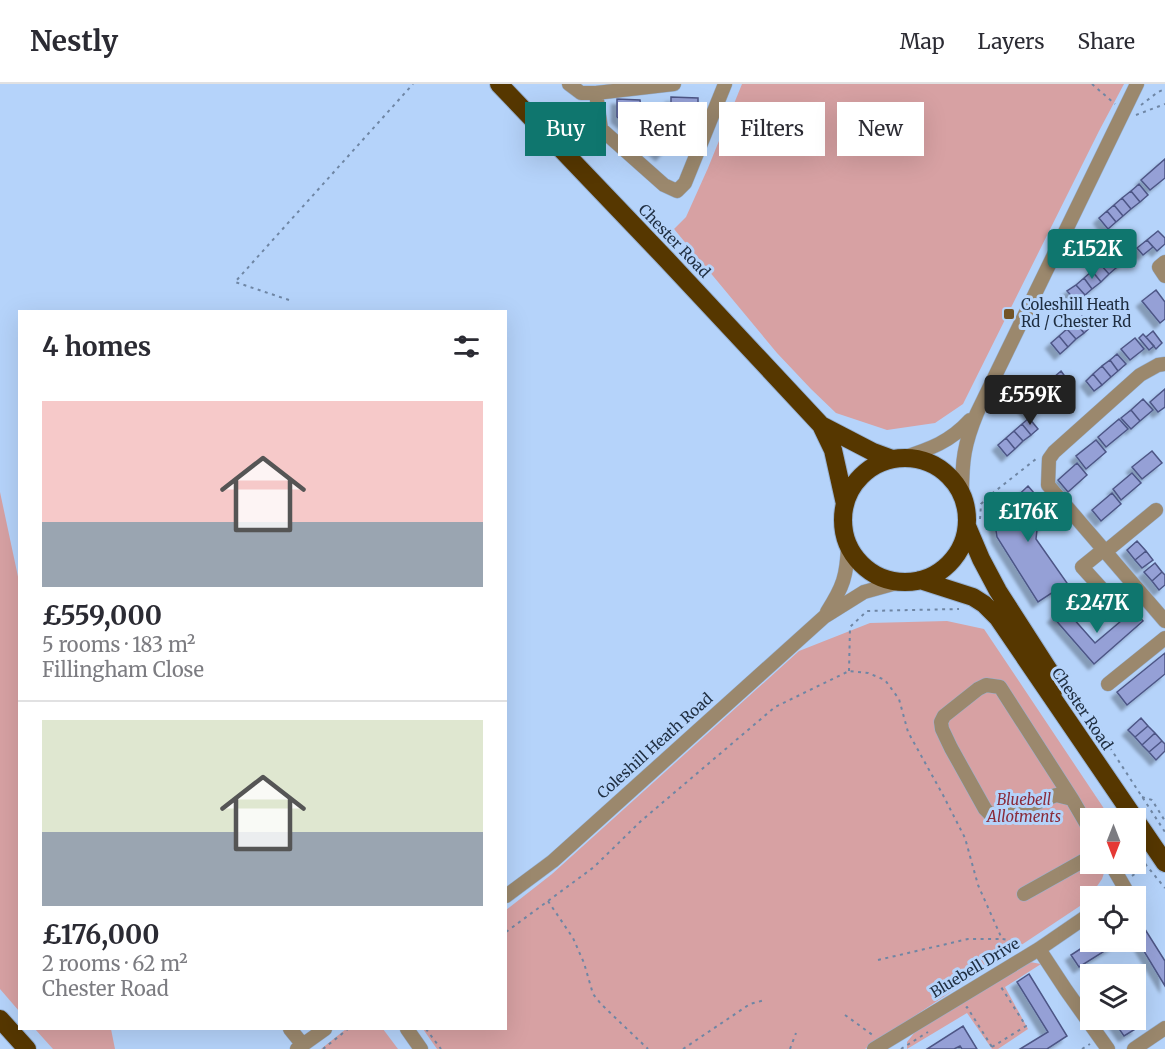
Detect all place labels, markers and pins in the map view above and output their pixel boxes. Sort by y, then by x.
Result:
pin: £152K [1050,229,1134,280]
place label: Coleshill Heath Rd / Chester Rd [1021,295,1131,331]
marker: Coleshill Heath Rd / Chester Rd [1002,307,1016,321]
pin: £559K [988,375,1072,426]
pin: £176K [986,492,1070,543]
pin: £247K [1055,583,1139,634]

